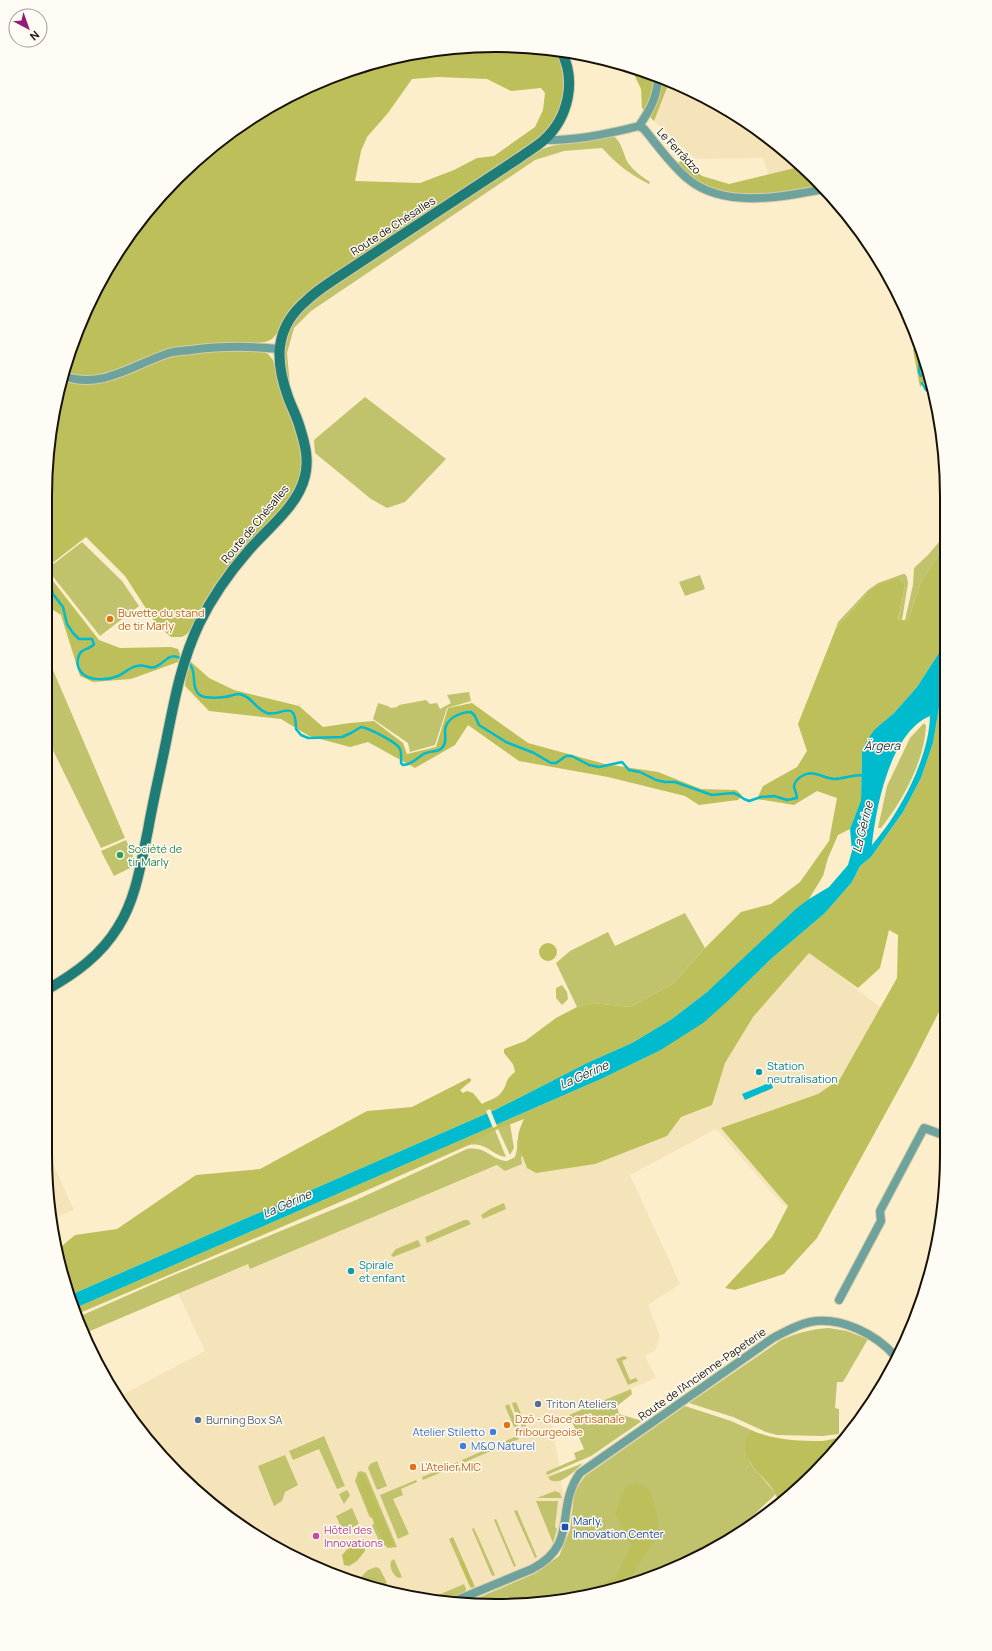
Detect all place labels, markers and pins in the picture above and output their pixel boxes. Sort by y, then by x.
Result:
place label: Buvette du stand de tir Marly [118,605,204,633]
marker: Buvette du stand de tir Marly [105,614,115,624]
place label: Société de tir Marly [128,841,183,869]
marker: Société de tir Marly [115,850,125,860]
place label: Station neutralisation [767,1058,838,1086]
marker: Station neutralisation [754,1067,764,1077]
place label: Spirale et enfant [359,1257,406,1285]
marker: Spirale et enfant [346,1266,356,1276]
place label: Triton Ateliers [546,1396,617,1411]
marker: Triton Ateliers [533,1399,543,1409]
place label: Dzô - Glace artisanale fribourgeoise [515,1411,625,1439]
place label: Burning Box SA [206,1412,283,1427]
marker: Burning Box SA [193,1415,203,1425]
marker: Dzô - Glace artisanale fribourgeoise [502,1420,512,1430]
place label: Atelier Stiletto [412,1424,485,1439]
marker: Atelier Stiletto [488,1427,498,1437]
place label: M&O Naturel [471,1438,535,1453]
marker: M&O Naturel [458,1441,468,1451]
place label: L'Atelier MIC [421,1459,481,1474]
marker: L'Atelier MIC [408,1462,418,1472]
place label: Marly, Innovation Center [573,1513,664,1541]
place label: Hôtel des Innovations [324,1522,383,1550]
marker: Marly, Innovation Center [560,1522,570,1532]
marker: Hôtel des Innovations [311,1531,321,1541]

